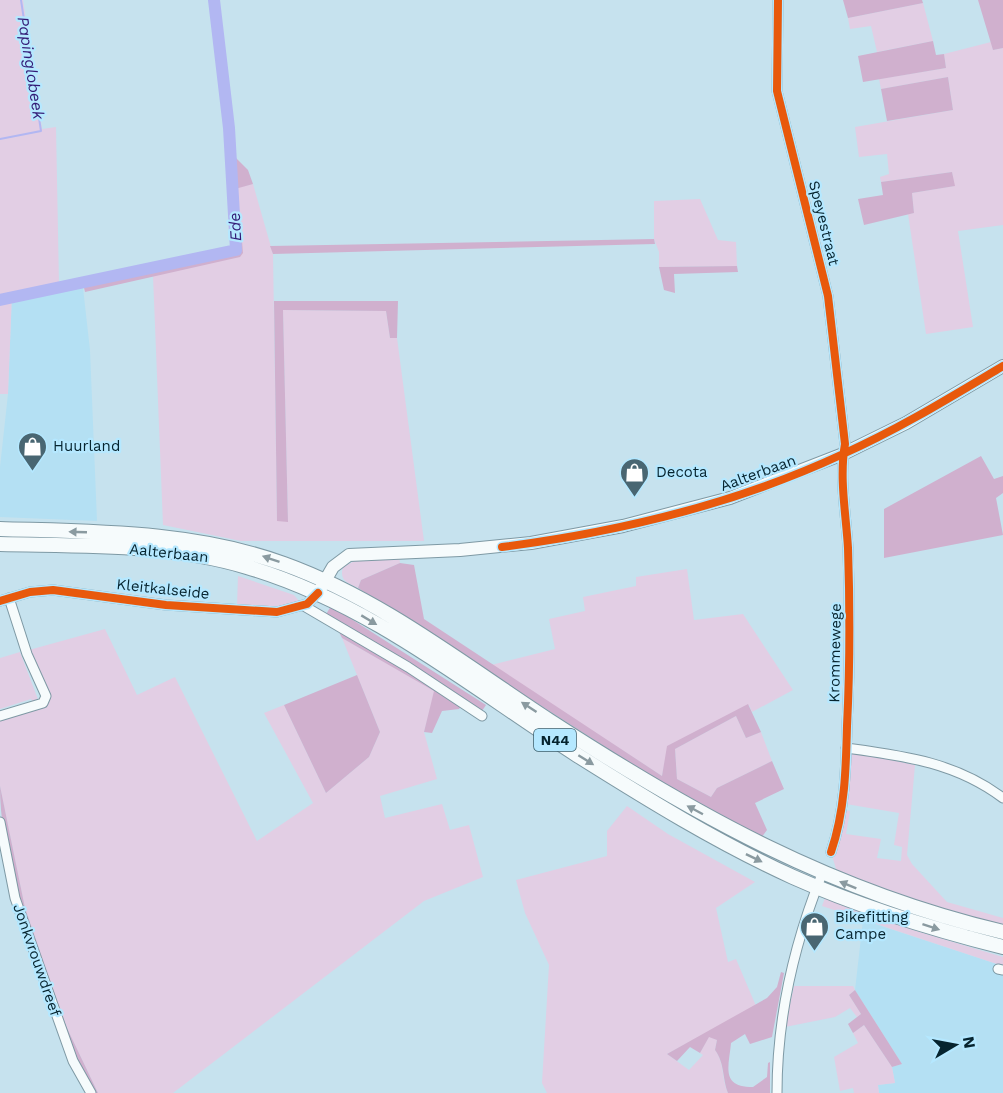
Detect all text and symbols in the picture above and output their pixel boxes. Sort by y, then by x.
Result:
water label: Papinglobeek [13,15,49,122]
street label: Speyestraat [805,179,843,268]
water label: Ede [225,212,245,242]
shop icon: Huurland [16,430,48,472]
place label: Huurland [53,437,120,455]
street label: Aalterbaan [718,451,798,495]
shop icon: Decota [619,456,651,498]
place label: Decota [656,463,708,481]
one-way arrow [69,527,88,537]
street label: Aalterbaan [129,540,209,566]
one-way arrow [262,554,280,564]
street label: Kleitkalseide [116,575,210,603]
street label: Krommewege [825,603,845,703]
one-way arrow [361,615,378,625]
one-way arrow [521,702,537,713]
road number: N44 [534,729,576,751]
one-way arrow [578,755,594,766]
one-way arrow [686,805,703,815]
one-way arrow [746,854,763,863]
one-way arrow [839,879,857,889]
street label: Jonkvrouwdreef [9,901,65,1019]
place label: Bikefitting Campe [835,908,908,943]
shop icon: Bikefitting Campe [798,910,830,952]
one-way arrow [922,923,940,932]
north arrow [925,1015,985,1075]
text: N [959,1035,980,1050]

